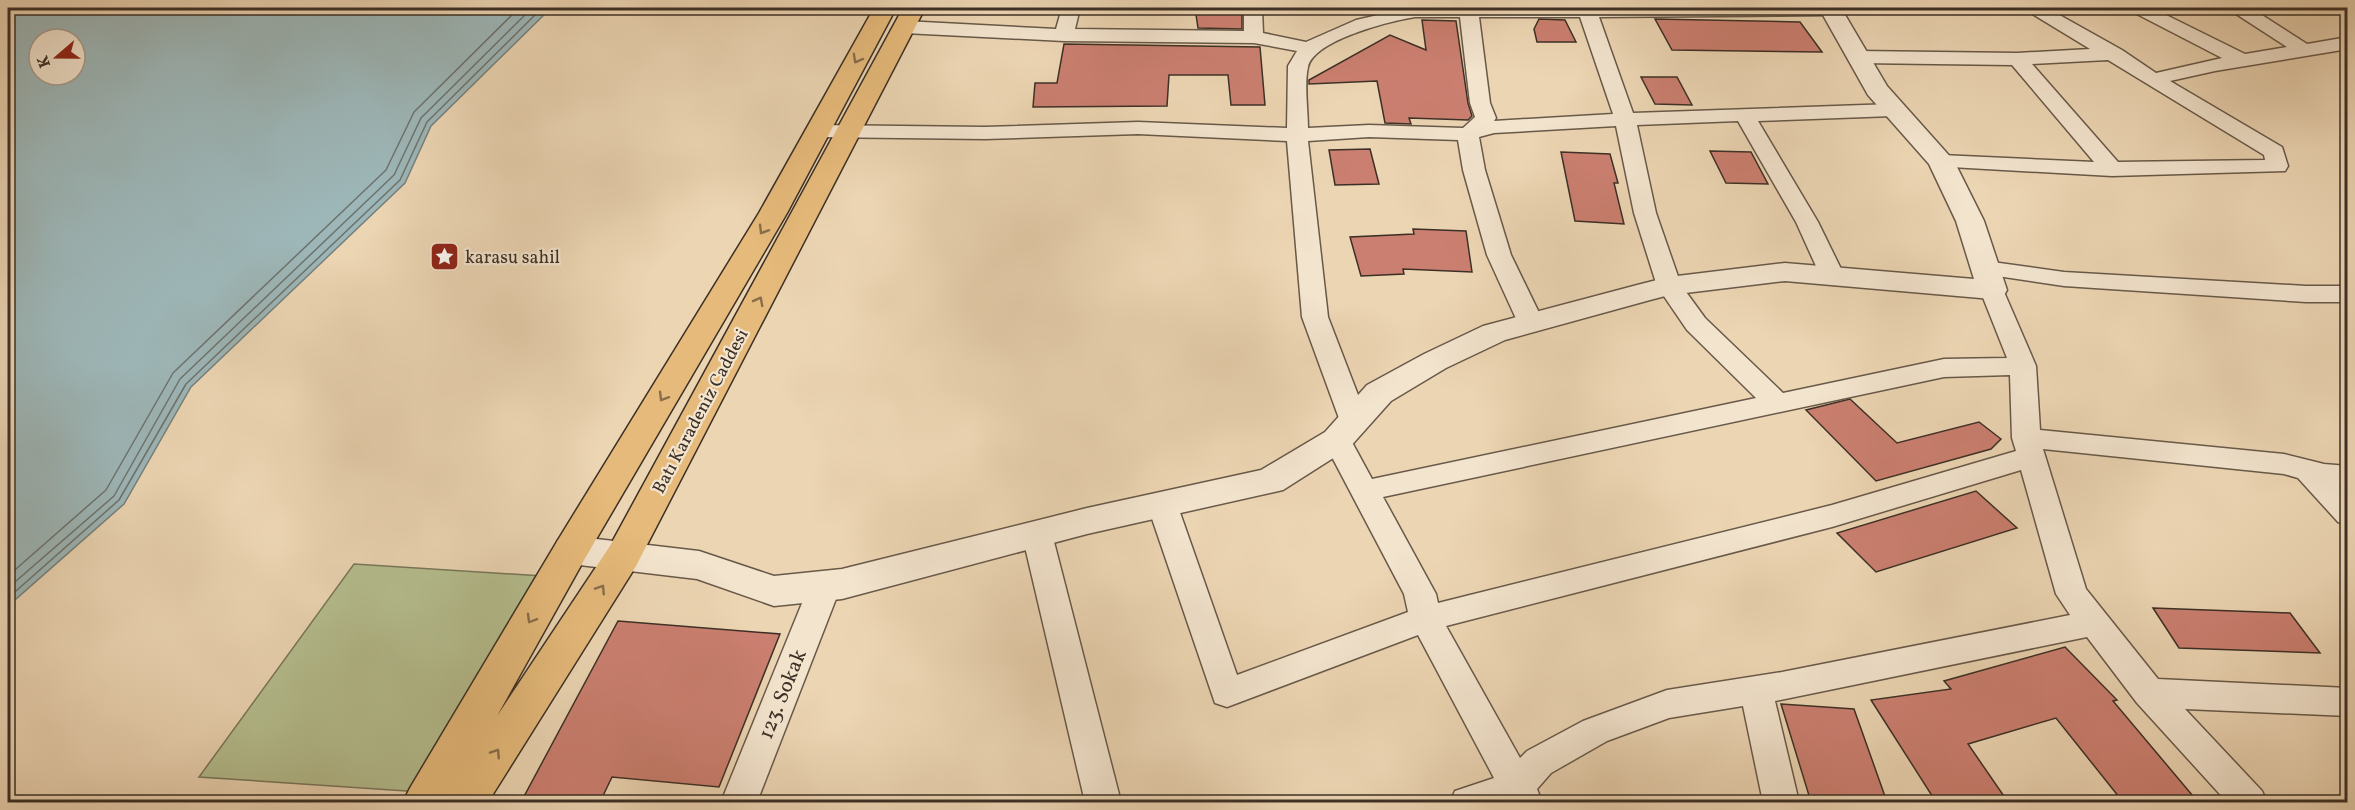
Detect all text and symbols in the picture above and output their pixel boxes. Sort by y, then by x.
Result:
north arrow [27,27,87,87]
text: K [32,52,57,71]
one-way arrow [853,53,864,63]
one-way arrow [759,224,770,234]
place icon: karasu sahil [428,241,460,273]
place label: karasu sahil [465,246,560,271]
one-way arrow [752,297,763,307]
street label: Batı Karadeniz Caddesi [647,325,755,498]
one-way arrow [658,391,670,401]
one-way arrow [594,585,606,595]
one-way arrow [527,613,538,623]
street label: 123. Sokak [752,645,815,744]
one-way arrow [488,749,500,759]

